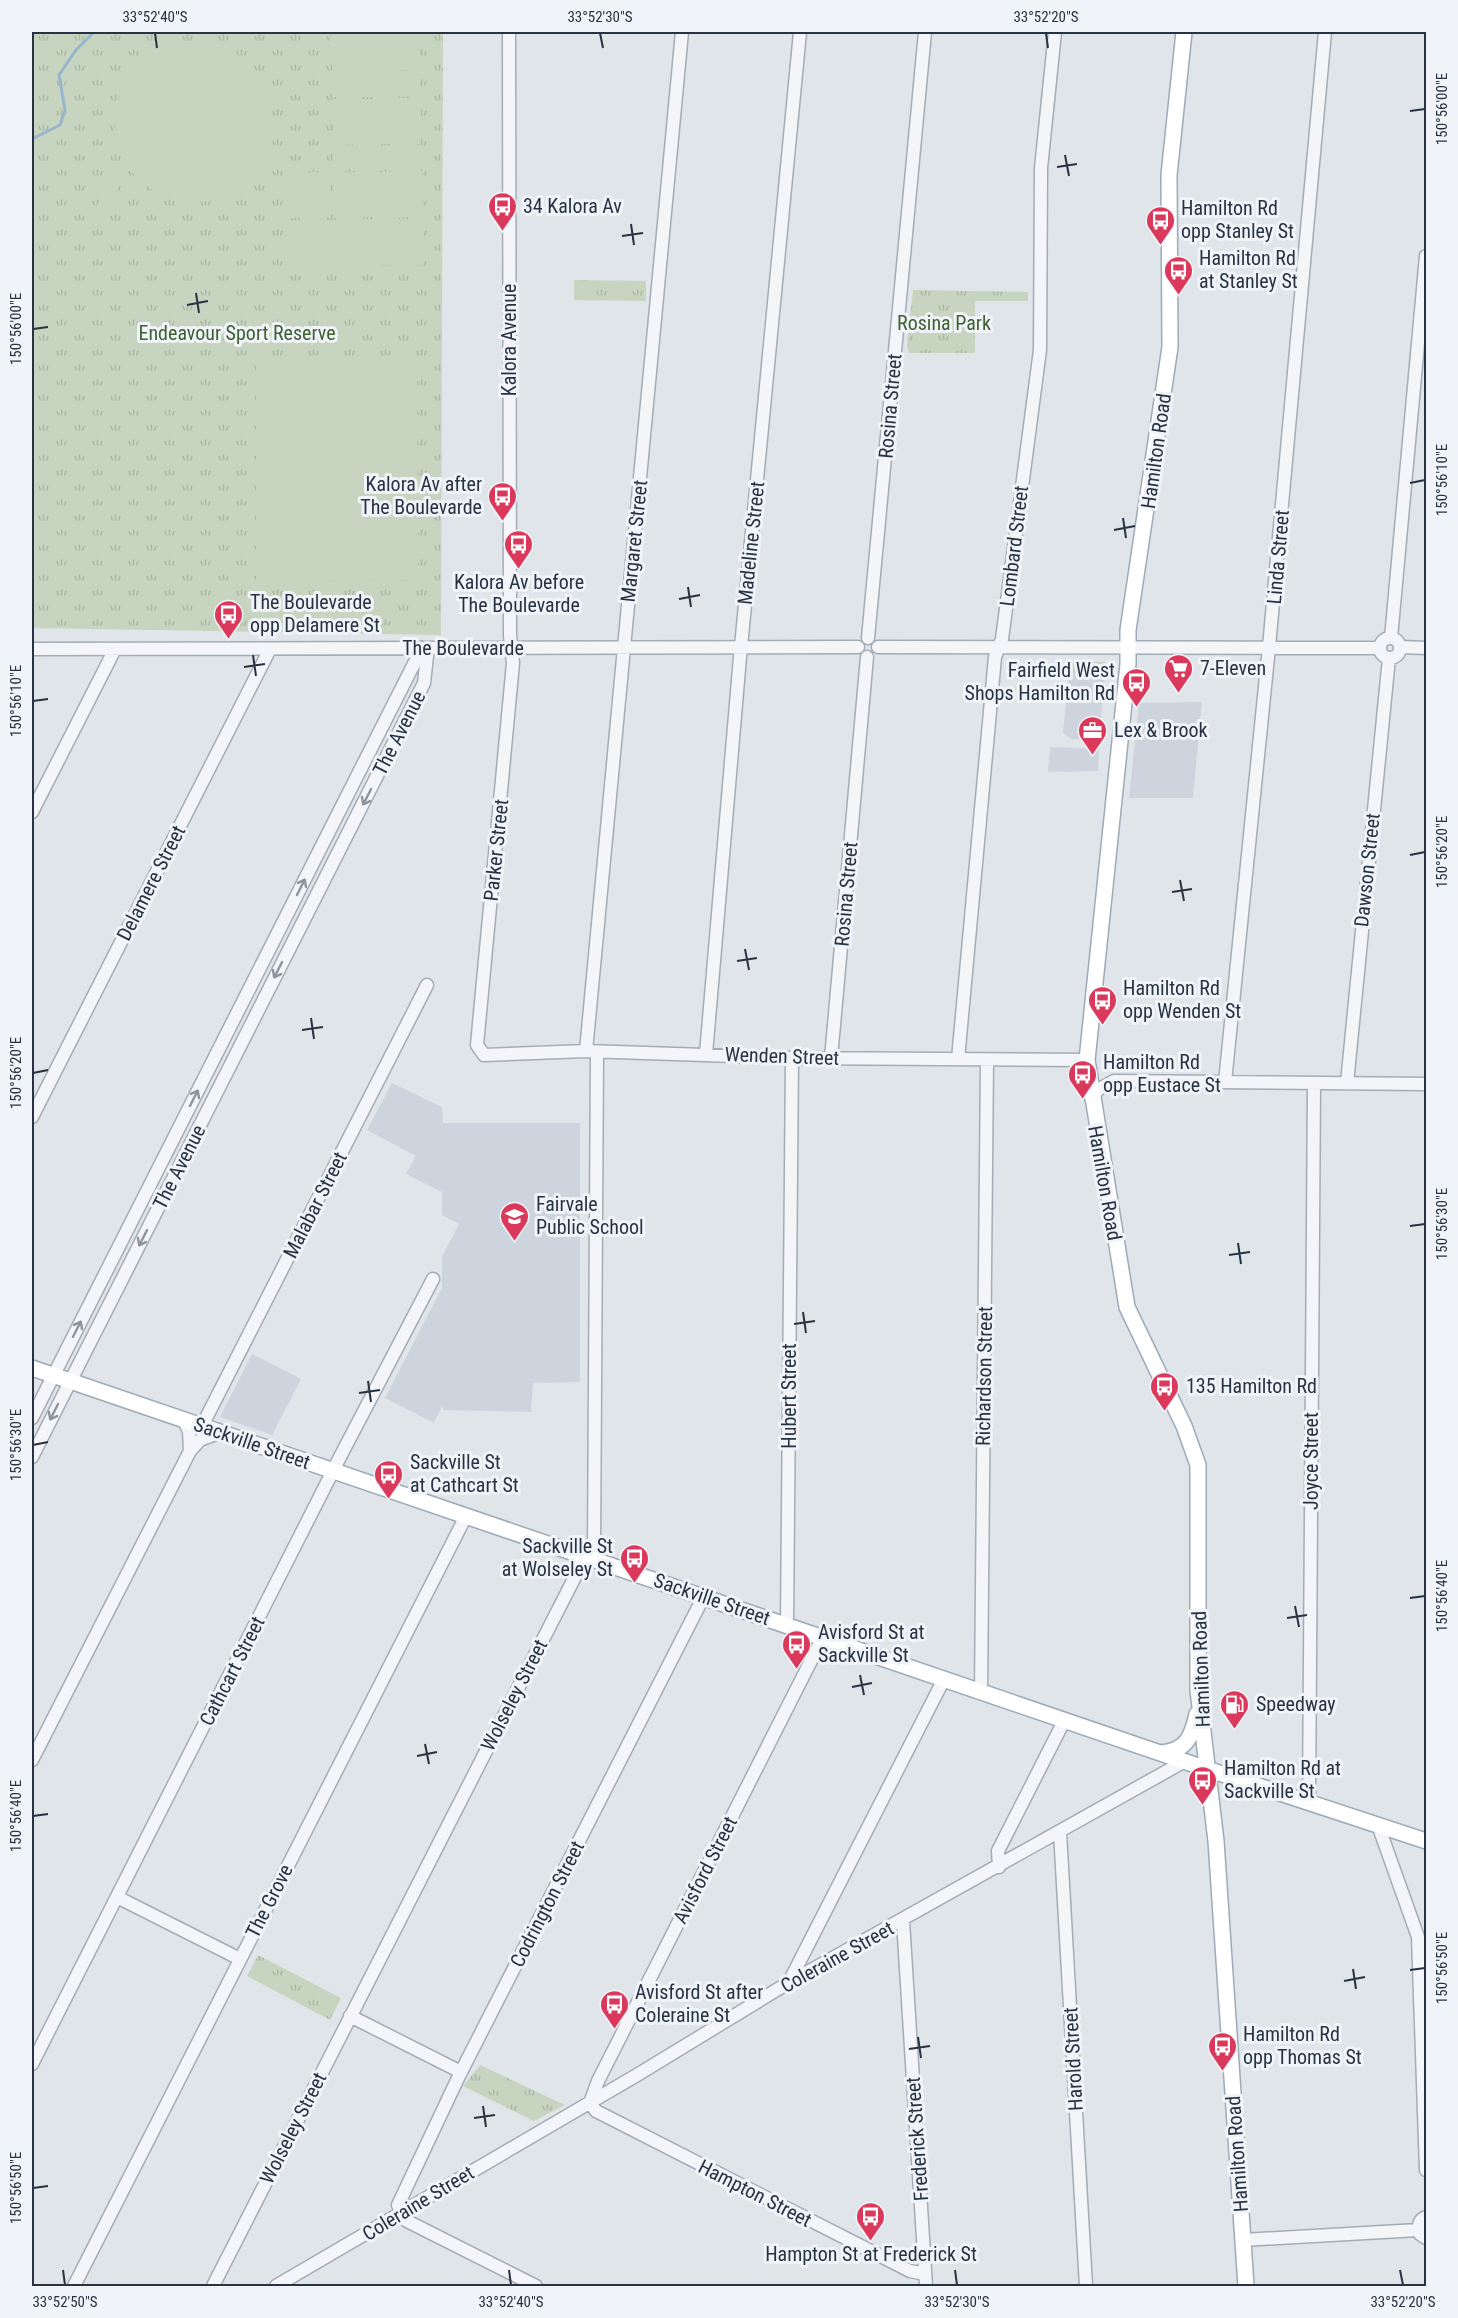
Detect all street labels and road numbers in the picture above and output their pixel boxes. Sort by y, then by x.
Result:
street label: Kalora Avenue [497,284,521,396]
street label: Rosina Street [873,353,907,459]
street label: Hamilton Road [1136,392,1176,510]
street label: Margaret Street [616,479,652,603]
street label: Madeline Street [733,480,769,606]
street label: Lombard Street [995,484,1033,608]
street label: Linda Street [1262,509,1294,605]
street label: The Boulevarde [402,636,524,660]
street label: The Avenue [368,687,430,779]
street label: Parker Street [479,798,513,902]
street label: Dawson Street [1349,812,1385,928]
street label: Delamere Street [112,821,190,945]
street label: Rosina Street [829,841,863,947]
street label: Wenden Street [724,1042,840,1070]
street label: The Avenue [148,1121,210,1213]
street label: Hamilton Road [1083,1124,1127,1242]
street label: Malabar Street [278,1148,352,1262]
street label: Richardson Street [971,1306,997,1446]
street label: Hubert Street [777,1343,801,1449]
street label: Sackville Street [191,1412,313,1474]
street label: Joyce Street [1299,1412,1323,1510]
street label: Sackville Street [651,1568,773,1630]
street label: Hamilton Road [1187,1610,1215,1728]
street label: Cathcart Street [194,1612,270,1730]
street label: Wolseley Street [476,1635,552,1755]
street label: Avisford Street [668,1812,742,1928]
street label: Codrington Street [505,1837,589,1971]
street label: The Grove [240,1860,298,1942]
street label: Coleraine Street [776,1916,898,1998]
street label: Harold Street [1058,2006,1088,2112]
street label: Wolseley Street [255,2068,331,2188]
street label: Frederick Street [901,2076,933,2202]
street label: Hamilton Road [1221,2095,1253,2213]
street label: Hampton Street [694,2154,816,2232]
street label: Coleraine Street [358,2160,478,2246]

